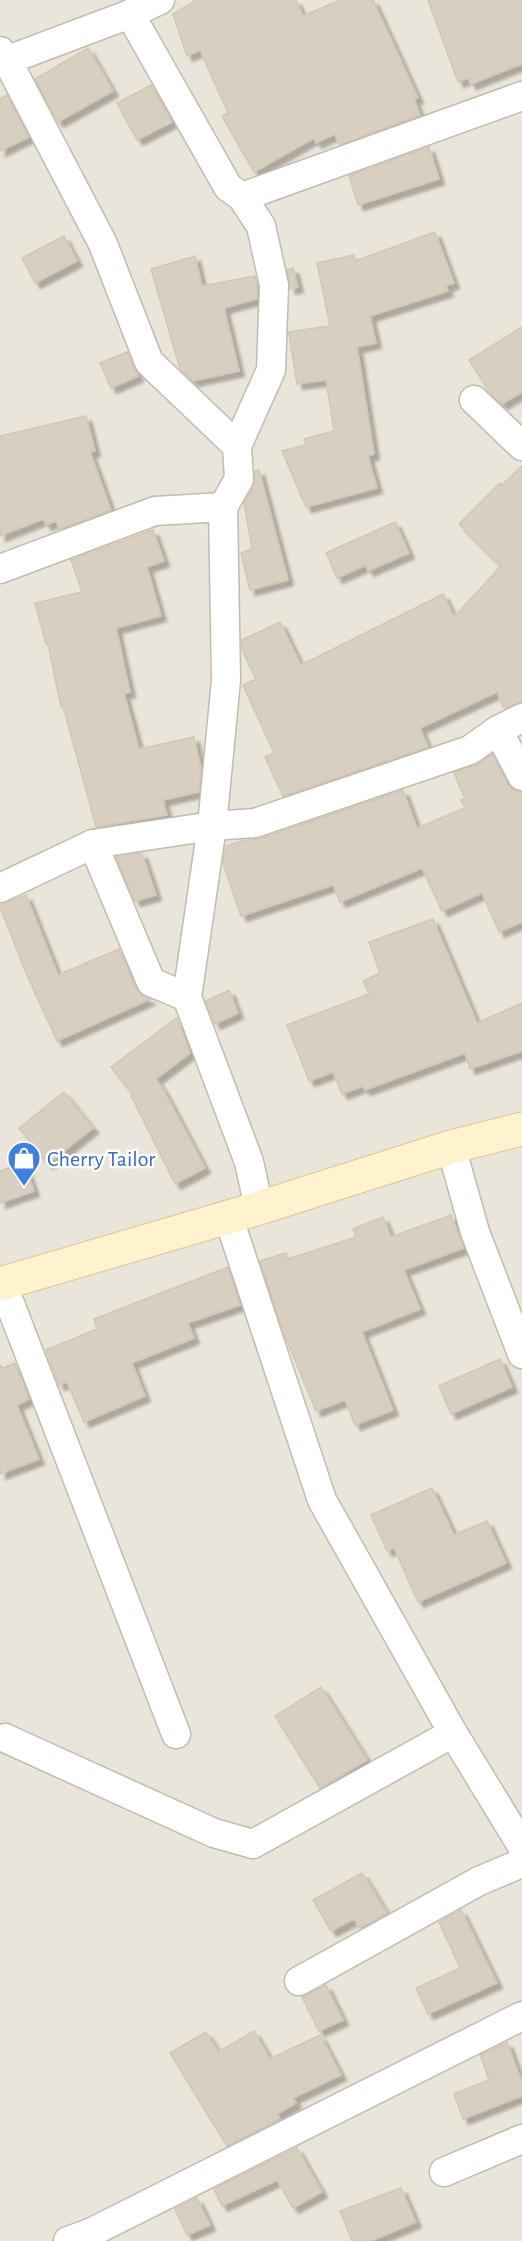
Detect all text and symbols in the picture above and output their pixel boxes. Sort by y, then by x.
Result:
shop icon: Cherry Tailor [6,1140,42,1187]
place label: Cherry Tailor [47,1148,155,1170]

